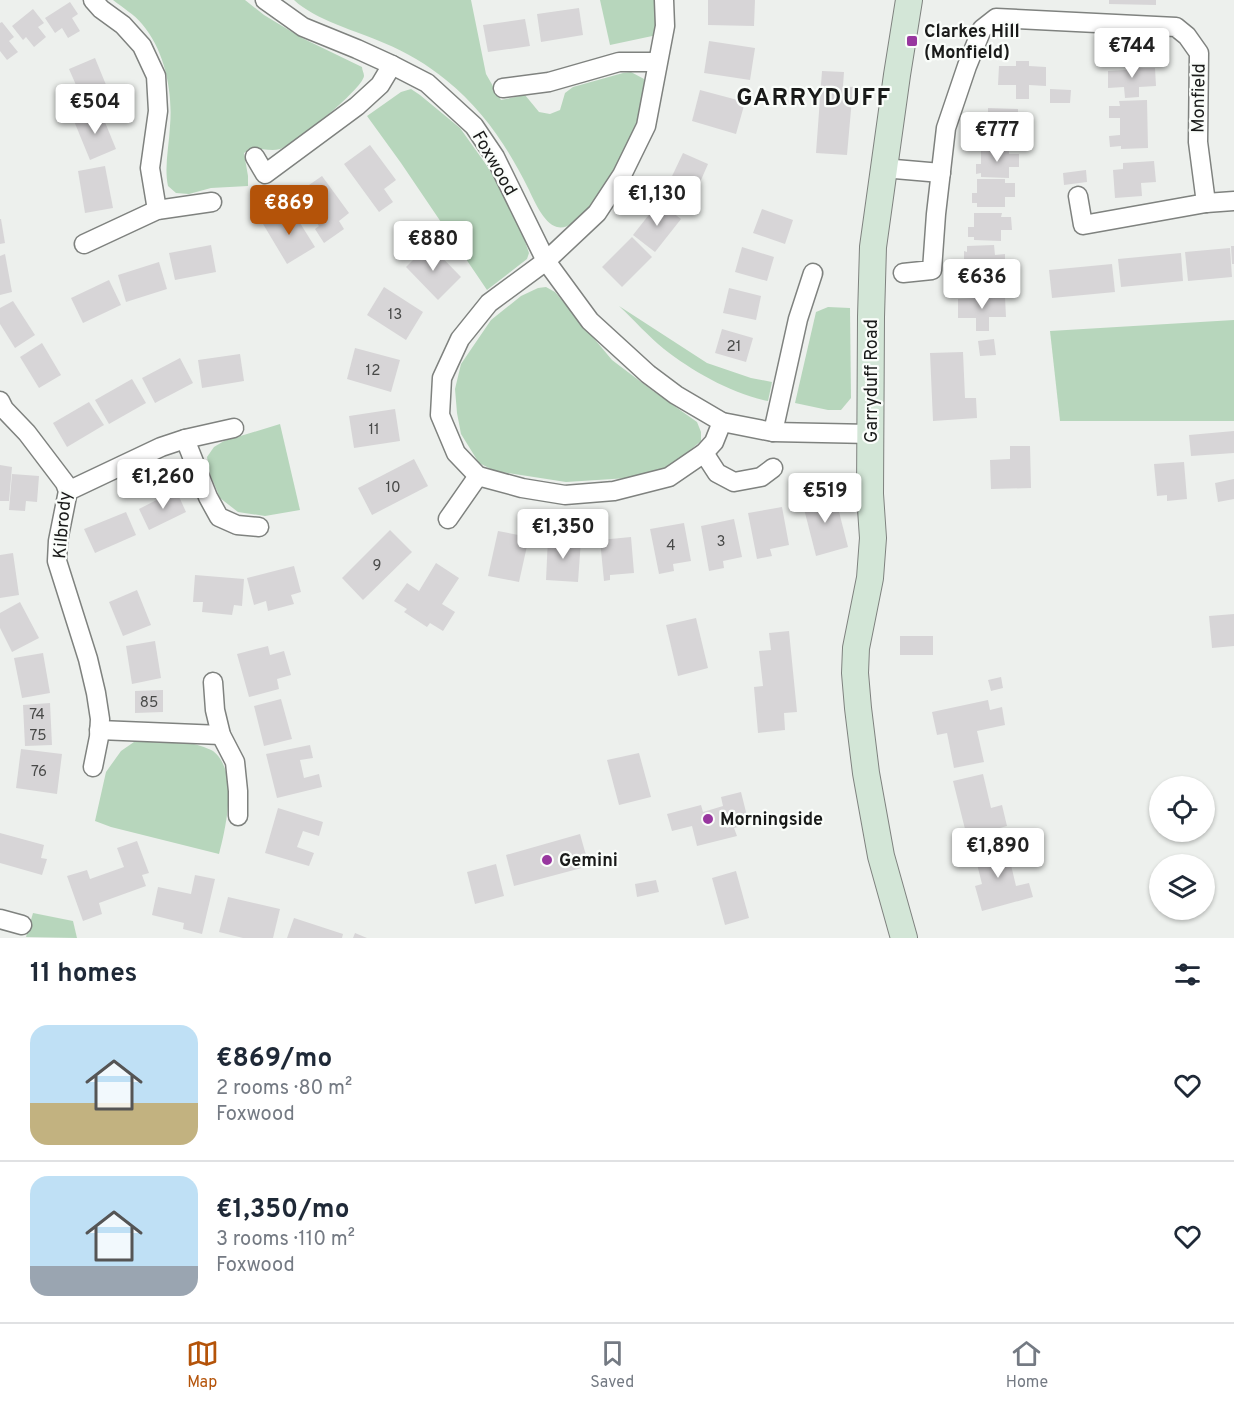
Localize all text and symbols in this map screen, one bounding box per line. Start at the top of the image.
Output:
place label: Clarkes Hill (Monfield) [924,21,1020,65]
pin: €744 [1096,28,1168,79]
marker: Clarkes Hill (Monfield) [905,34,919,48]
text: €744 [1108,34,1156,60]
street label: Monfield [1187,63,1212,133]
pin: €504 [59,84,131,135]
district label: GARRYDUFF [736,84,892,114]
text: €504 [70,90,120,116]
pin: €777 [961,112,1033,163]
text: €777 [975,118,1019,144]
street label: Foxwood [466,127,521,200]
pin: €1,130 [608,176,706,227]
text: €1,130 [628,182,686,208]
pin: €869 [253,185,325,236]
text: €869 [264,191,314,217]
pin: €880 [397,221,469,272]
text: €880 [408,227,458,253]
pin: €636 [946,259,1018,310]
text: €636 [957,265,1007,291]
house number: 13 [388,306,402,325]
street label: Garryduff Road [861,319,884,443]
house number: 21 [727,338,741,357]
house number: 12 [366,362,380,381]
house number: 11 [368,421,380,440]
pin: €1,260 [114,459,212,510]
text: €1,260 [131,465,195,491]
pin: €519 [789,473,861,524]
house number: 10 [385,479,401,498]
text: €519 [802,479,848,505]
street label: Kilbrody [49,490,78,560]
pin: €1,350 [514,509,612,560]
text: €1,350 [531,515,595,541]
house number: 3 [716,533,726,552]
house number: 4 [666,537,676,556]
house number: 9 [373,557,381,576]
house number: 85 [140,694,158,713]
house number: 74 [29,706,45,725]
house number: 75 [29,727,47,746]
house number: 76 [31,763,47,782]
map controls [1149,776,1215,920]
button: locate [1149,776,1215,842]
place label: Morningside [720,809,823,832]
marker: Morningside [701,812,715,826]
pin: €1,890 [949,828,1047,879]
text: €1,890 [966,834,1030,860]
place label: Gemini [559,850,618,873]
marker: Gemini [540,853,554,867]
button: layers [1149,854,1215,920]
text: 11 homes [30,958,137,991]
icon: filters [1171,958,1204,991]
text: €869/mo [216,1043,332,1076]
icon: home [78,1049,150,1121]
icon: heart [1171,1069,1204,1102]
text: 2 rooms · 80 m² [216,1076,352,1102]
text: Foxwood [216,1102,295,1128]
text: €1,350/mo [216,1194,349,1227]
icon: home [78,1200,150,1272]
icon: heart [1171,1220,1204,1253]
text: 3 rooms · 110 m² [216,1227,355,1253]
text: Foxwood [216,1253,295,1279]
tab: Map [186,1337,219,1393]
tab: Saved [590,1337,634,1393]
tab: Home [1006,1337,1048,1393]

